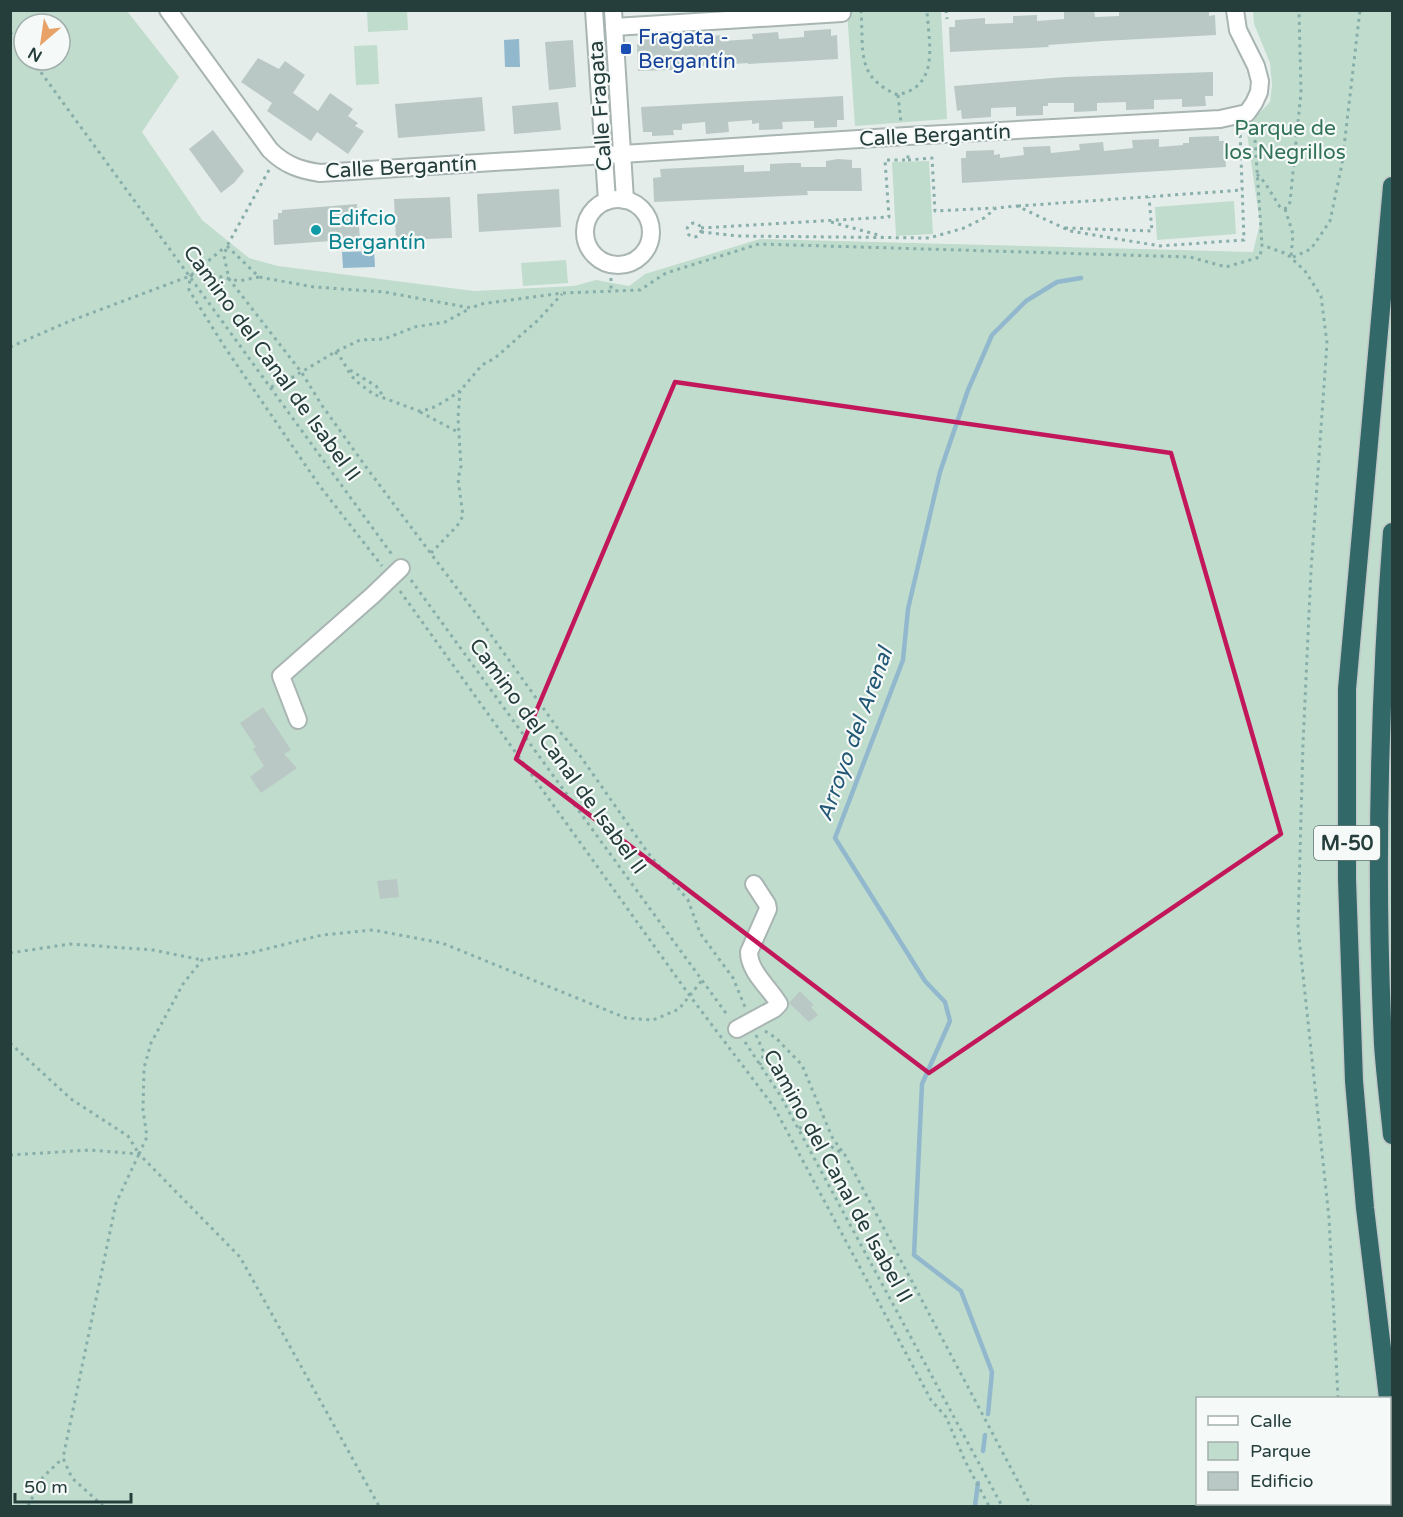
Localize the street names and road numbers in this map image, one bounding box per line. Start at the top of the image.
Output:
street label: Calle Fragata [583,40,618,172]
street label: Calle Bergantín [859,119,1012,152]
street label: Calle Bergantín [325,151,478,184]
street label: Camino del Canal de Isabel II [178,240,366,486]
street label: Camino del Canal de Isabel II [464,633,652,879]
road number: M-50 [1314,826,1380,860]
street label: Camino del Canal de Isabel II [757,1045,918,1307]

